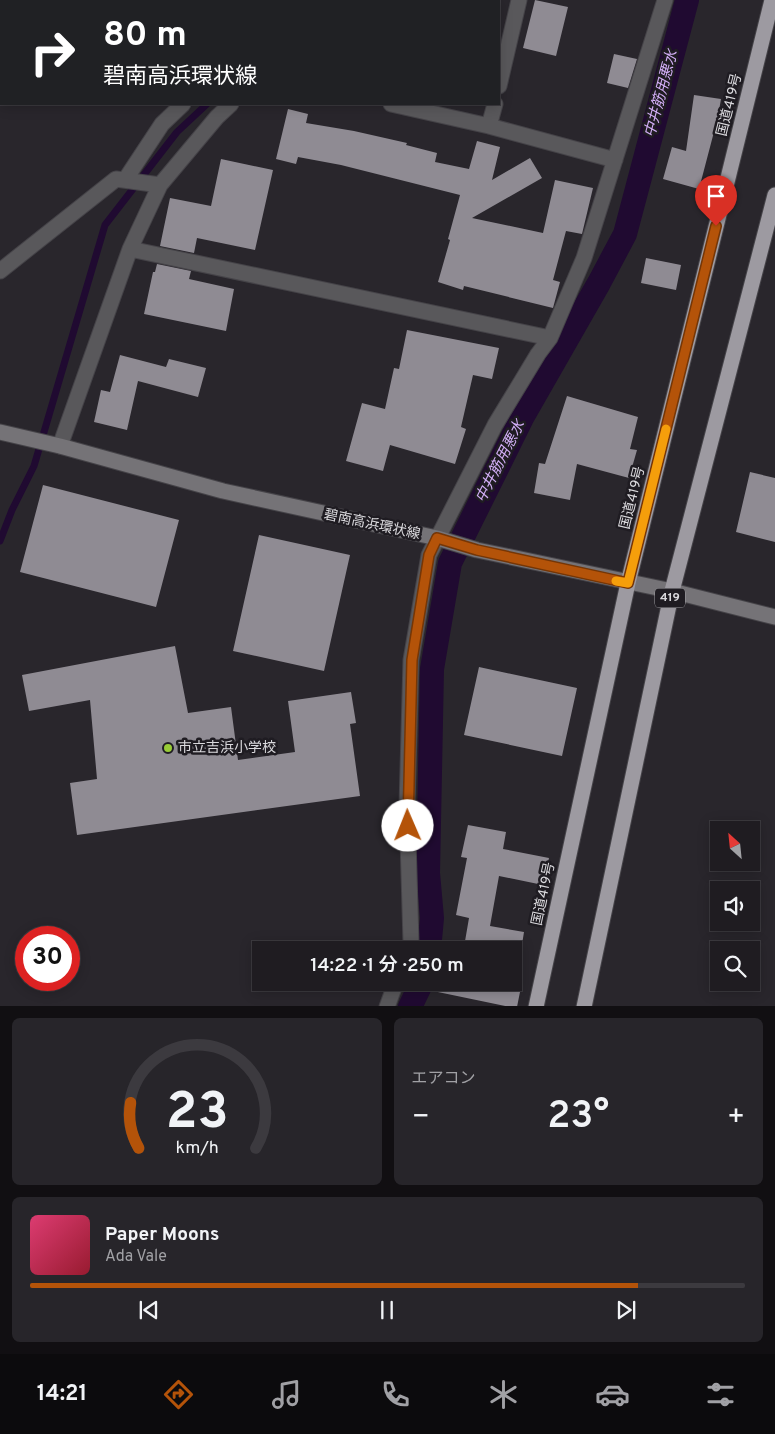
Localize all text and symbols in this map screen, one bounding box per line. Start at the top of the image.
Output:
text: 80 m [103,14,187,58]
icon: right [20,20,85,85]
water label: 中井筋用悪水 [641,46,683,140]
text: 碧南高浜環状線 [103,64,257,91]
street label: 国道419号 [714,72,746,138]
pin [695,175,737,226]
icon: arrive [702,182,730,210]
water label: 中井筋用悪水 [472,416,531,506]
street label: 国道419号 [617,465,649,531]
street label: 碧南高浜環状線 [322,506,422,544]
road number: 419 [655,588,685,608]
place label: 市立吉浜小学校 [178,740,276,757]
marker: 市立吉浜小学校 [162,742,174,754]
position arrow [381,799,433,851]
north arrow [710,821,760,871]
map controls [710,821,760,991]
street label: 国道419号 [529,861,559,927]
button: sound [710,881,760,931]
speed limit sign: 30 [15,926,80,991]
button: search [710,941,760,991]
text: 14:22 · 1 分 · 250 m [310,954,464,978]
text: エアコン [412,1069,476,1089]
text: 23 [165,1081,228,1147]
text: 23° [547,1093,609,1142]
text: − [412,1100,430,1136]
text: + [727,1100,745,1136]
text: km/h [175,1137,218,1160]
text: Paper Moons [105,1223,219,1247]
text: Ada Vale [105,1247,167,1267]
icon: previous [135,1296,163,1324]
icon: pause [373,1296,401,1324]
icon: next [612,1296,640,1324]
icon: directions [161,1377,196,1412]
icon: music [269,1377,304,1412]
icon: phone [378,1377,413,1412]
icon: climate [486,1377,521,1412]
icon: car [595,1377,630,1412]
icon: filters [703,1377,738,1412]
text: 14:21 [37,1381,87,1408]

